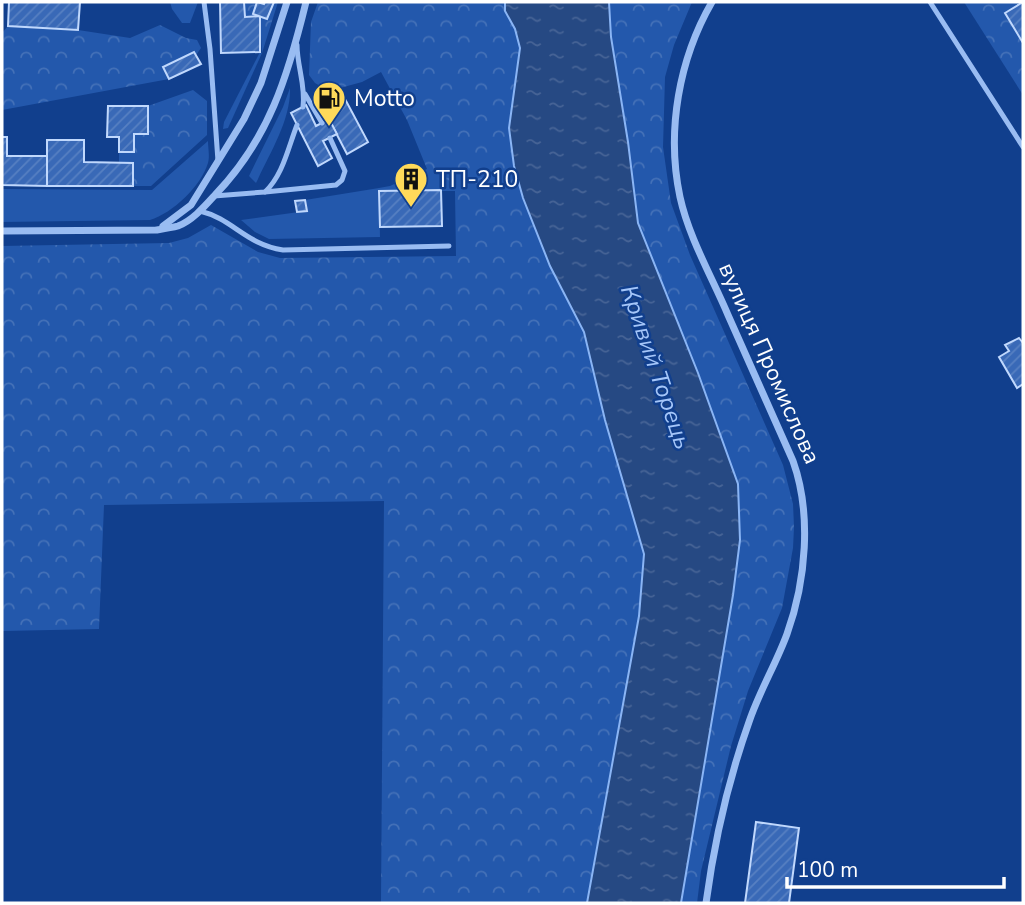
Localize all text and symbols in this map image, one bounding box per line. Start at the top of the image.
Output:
fuel station icon: Motto [310,79,348,128]
place label: Motto [354,83,415,114]
building icon: ТП-210 [392,160,430,209]
place label: ТП-210 [436,164,518,195]
street label: вулиця Промислова [711,258,828,469]
water label: Кривий Торець [613,281,699,453]
scale bar [787,846,1004,890]
text: 100 m [797,856,858,884]

